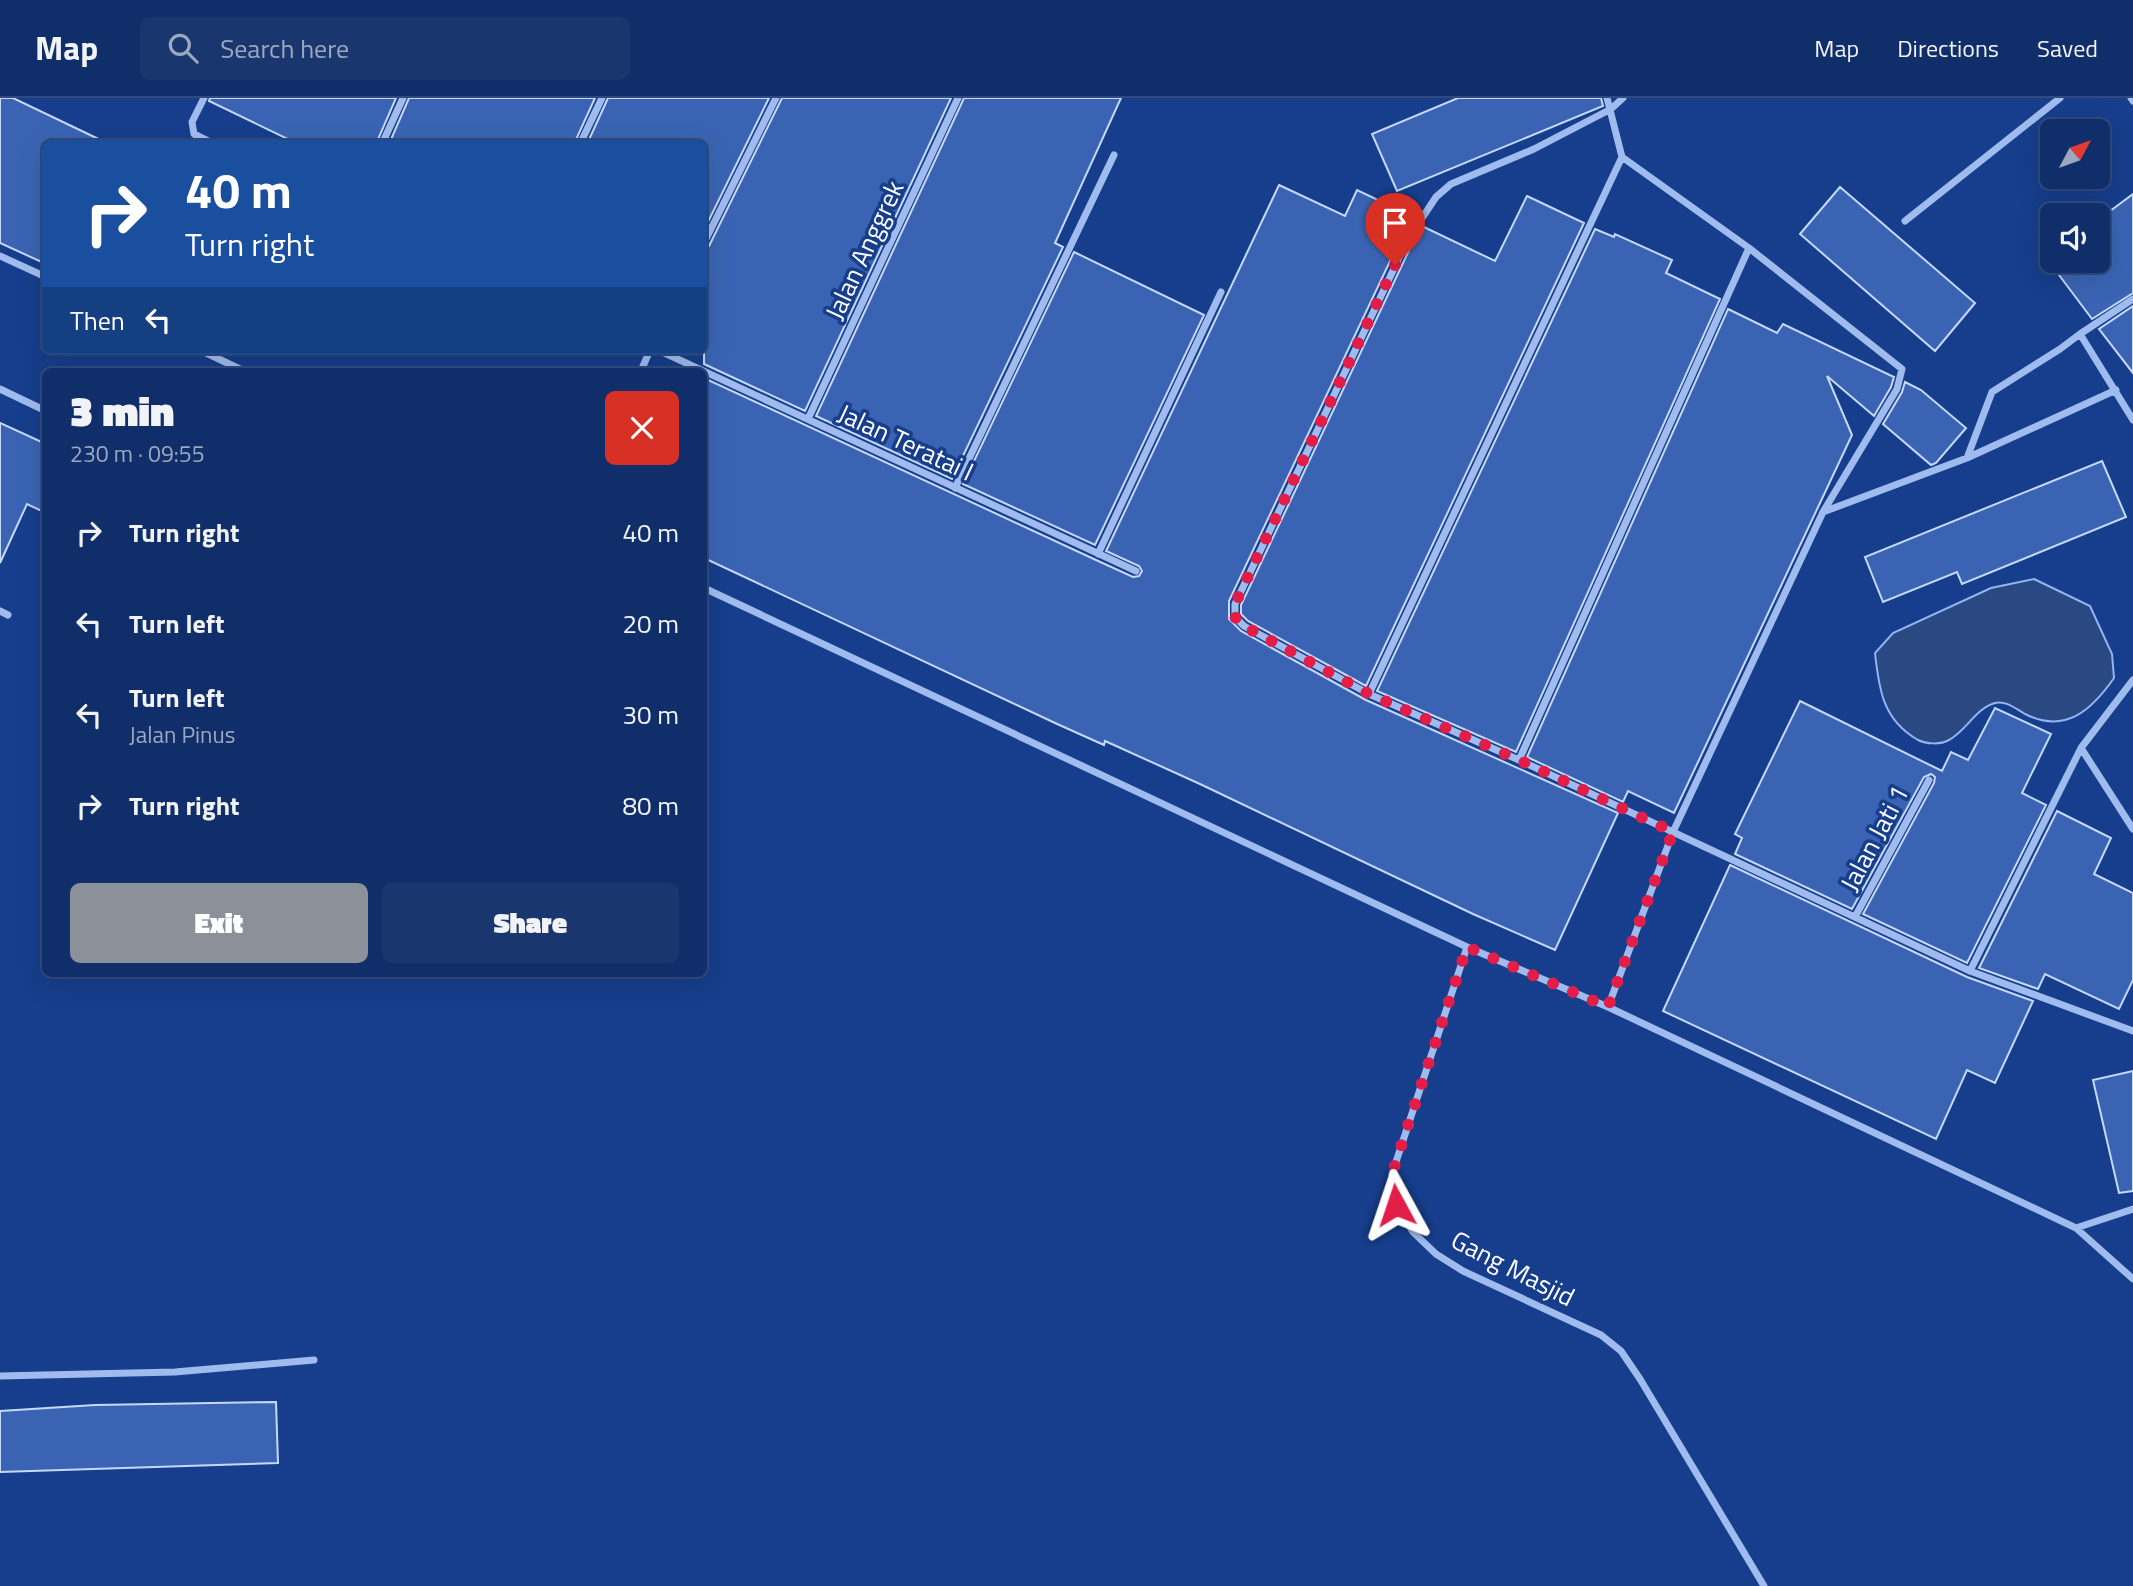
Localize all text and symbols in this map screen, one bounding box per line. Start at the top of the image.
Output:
search box [140,17,630,80]
text: Map [35,23,98,73]
icon: search [164,29,202,67]
text: Search here [220,29,349,68]
text: Map [1814,30,1859,66]
text: Directions [1897,30,1999,66]
text: Saved [2037,30,2098,66]
north arrow [2040,119,2110,189]
map controls [2040,119,2110,273]
text: 40 m [185,152,292,227]
icon: right [70,168,161,259]
street label: Jalan Anggrek [815,174,913,326]
pin [1365,193,1425,265]
button: sound [2040,203,2110,273]
icon: arrive [1376,204,1414,242]
text: Turn right [185,220,314,268]
text: Then [70,301,125,340]
icon: left [139,301,177,339]
text: 3 min [70,378,174,442]
button: close [605,391,679,465]
street label: Jalan Teratai I [832,394,980,490]
text: 230 m · 09:55 [70,436,205,471]
text: Turn right [129,513,240,552]
text: 40 m [622,513,679,552]
icon: right [70,514,108,552]
text: Turn left [129,604,224,643]
text: 20 m [622,604,679,643]
icon: left [70,605,108,643]
text: Turn left [129,678,224,717]
text: 30 m [622,695,679,734]
icon: left [70,696,108,734]
text: Jalan Pinus [129,717,235,752]
street label: Jalan Jati 1 [1830,778,1918,898]
text: Turn right [129,786,240,825]
text: 80 m [622,786,679,825]
icon: right [70,787,108,825]
button: Exit [70,883,368,963]
button: Share [382,883,679,963]
position arrow [1359,1168,1433,1242]
street label: Gang Masjid [1444,1220,1582,1316]

